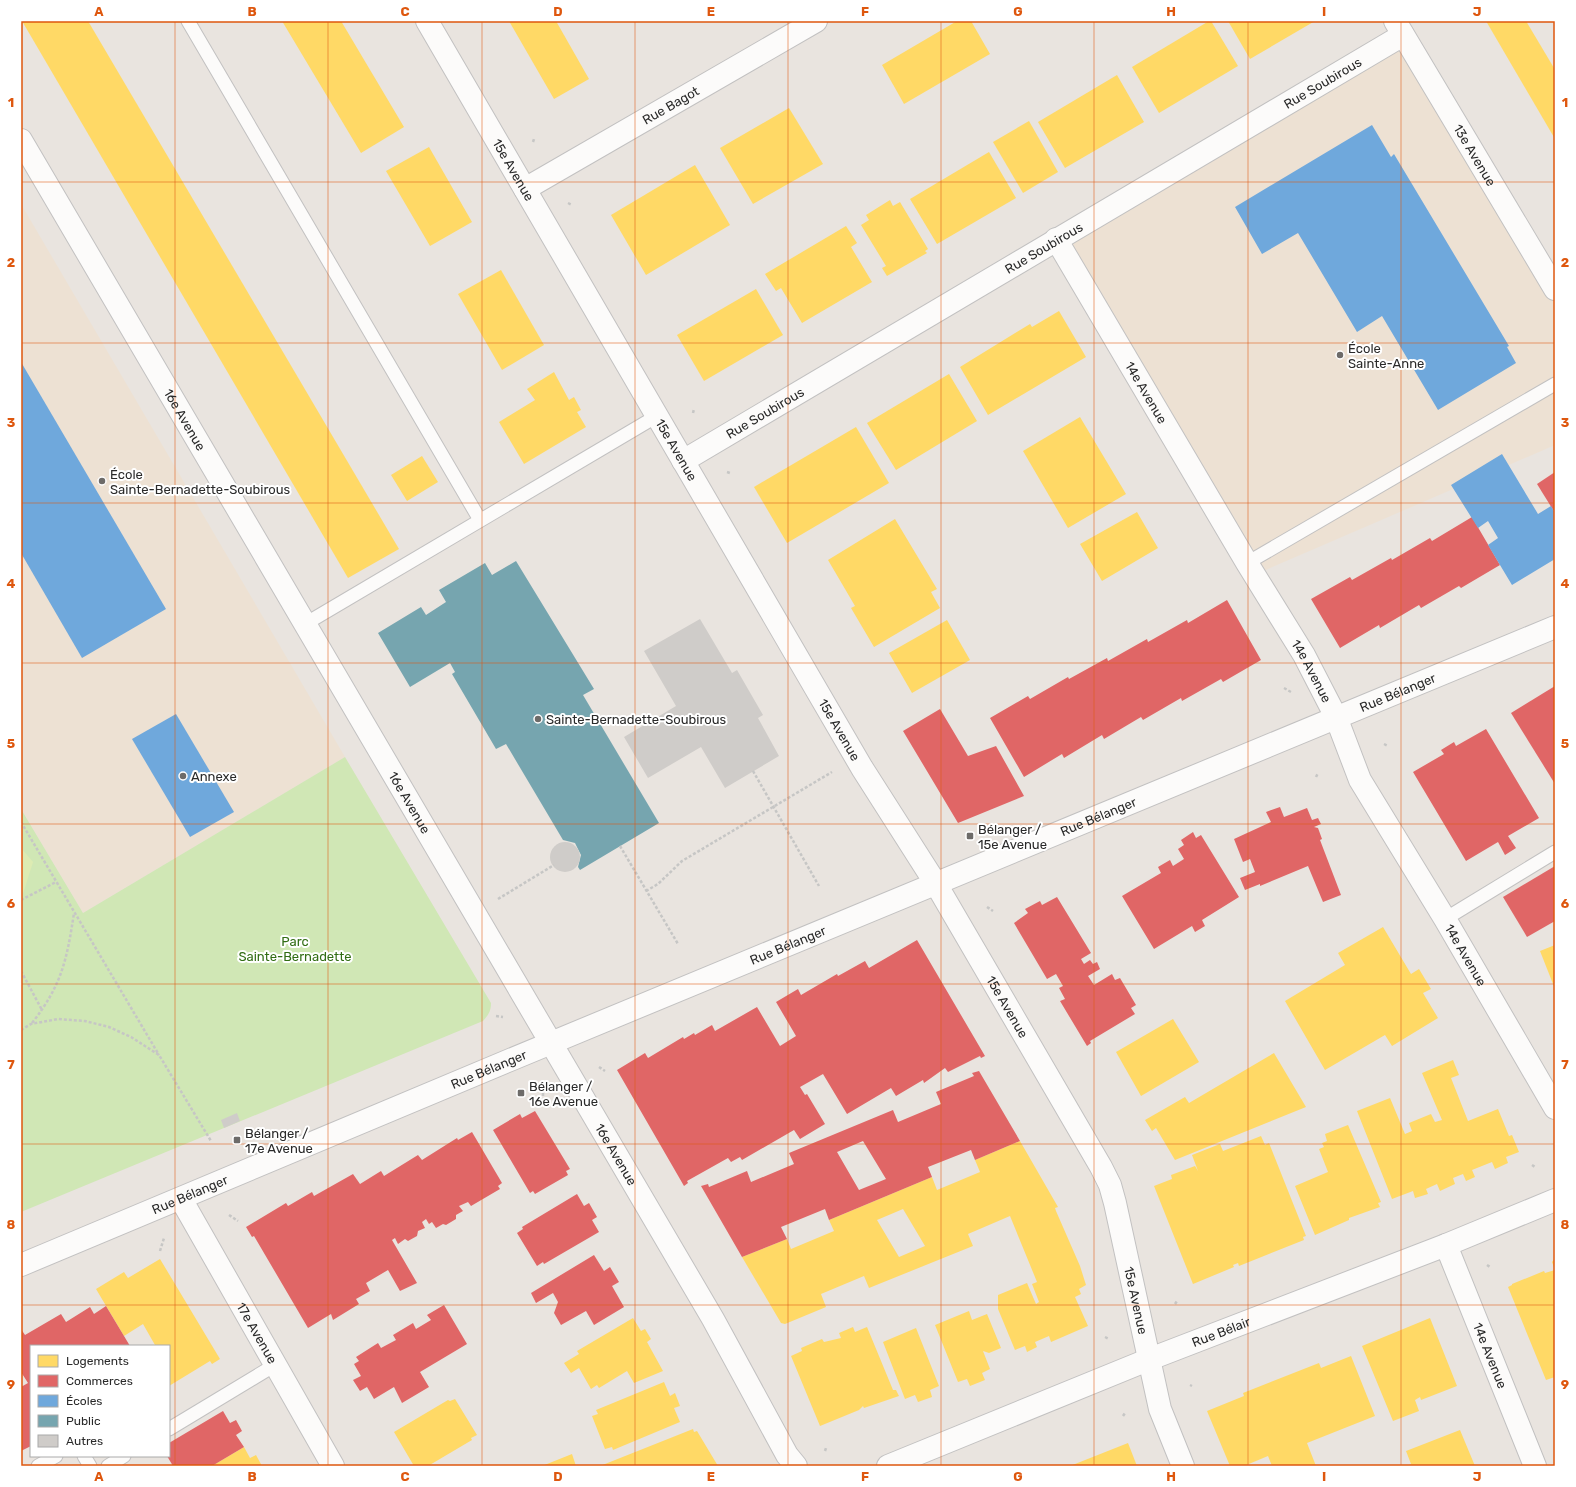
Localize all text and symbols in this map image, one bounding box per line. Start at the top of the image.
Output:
text: A [94,4,104,19]
text: B [247,4,257,19]
text: C [400,4,410,19]
text: D [553,4,563,19]
text: E [707,4,715,19]
text: F [861,4,869,19]
text: G [1013,4,1023,19]
text: H [1166,4,1176,19]
text: I [1322,4,1326,19]
text: J [1473,4,1481,19]
street label: Rue Soubirous [1281,54,1365,112]
street label: Rue Bagot [640,83,702,128]
text: 1 [8,95,14,110]
text: 1 [1562,95,1568,110]
street label: 13e Avenue [1450,122,1499,189]
street label: 15e Avenue [489,136,537,203]
street label: Rue Soubirous [1002,219,1086,277]
text: 2 [7,255,15,270]
text: 2 [1561,255,1569,270]
place label: École Sainte-Anne [1348,341,1424,371]
marker: École Sainte-Anne [1335,350,1345,360]
street label: 14e Avenue [1122,359,1170,426]
street label: Rue Soubirous [723,384,807,442]
street label: 16e Avenue [161,386,209,453]
text: 3 [7,415,16,430]
text: 3 [1561,415,1570,430]
street label: 15e Avenue [652,416,700,483]
place label: École Sainte-Bernadette-Soubirous [110,467,291,497]
marker: École Sainte-Bernadette-Soubirous [97,476,107,486]
text: 4 [7,576,16,591]
text: 4 [1561,576,1570,591]
street label: 14e Avenue [1288,637,1334,705]
street label: Rue Bélanger [1357,670,1438,715]
street label: 15e Avenue [815,696,863,763]
place label: Sainte-Bernadette-Soubirous [546,712,727,727]
marker: Sainte-Bernadette-Soubirous [533,714,543,724]
text: 5 [7,736,15,751]
text: 5 [1561,736,1569,751]
place label: Annexe [191,769,237,784]
street label: 16e Avenue [385,769,433,836]
marker: Annexe [178,771,188,781]
street label: Rue Bélanger [1058,794,1139,839]
place label: Bélanger / 15e Avenue [978,822,1047,852]
marker: Bélanger / 15e Avenue [965,831,975,841]
text: 6 [7,896,16,911]
text: 6 [1561,896,1570,911]
street label: 14e Avenue [1442,921,1489,989]
street label: Rue Bélanger [748,923,828,968]
park label: Parc Sainte-Bernadette [238,934,352,964]
street label: 15e Avenue [983,973,1031,1040]
street label: Rue Bélanger [449,1047,529,1092]
text: 7 [7,1057,15,1072]
text: 7 [1561,1057,1569,1072]
place label: Bélanger / 16e Avenue [529,1079,598,1109]
marker: Bélanger / 16e Avenue [516,1088,526,1098]
street label: 16e Avenue [592,1121,640,1188]
place label: Bélanger / 17e Avenue [245,1126,313,1156]
marker: Bélanger / 17e Avenue [232,1135,242,1145]
street label: Rue Bélanger [150,1172,230,1217]
text: 8 [7,1217,16,1232]
text: 8 [1561,1217,1570,1232]
street label: 15e Avenue [1121,1265,1150,1336]
street label: 17e Avenue [233,1300,280,1366]
street label: Rue Bélair [1190,1314,1252,1350]
street label: 14e Avenue [1470,1321,1510,1391]
legend [30,1345,170,1457]
text: Logements [66,1354,129,1368]
text: Commerces [66,1374,133,1388]
text: 9 [7,1377,15,1392]
text: 9 [1561,1377,1569,1392]
text: Écoles [66,1394,102,1408]
text: Public [66,1414,101,1428]
text: Autres [66,1434,103,1448]
text: A [94,1469,104,1484]
text: B [247,1469,257,1484]
text: C [400,1469,410,1484]
text: D [553,1469,563,1484]
text: E [707,1469,715,1484]
text: F [861,1469,869,1484]
text: G [1013,1469,1023,1484]
text: H [1166,1469,1176,1484]
text: I [1322,1469,1326,1484]
text: J [1473,1469,1481,1484]

